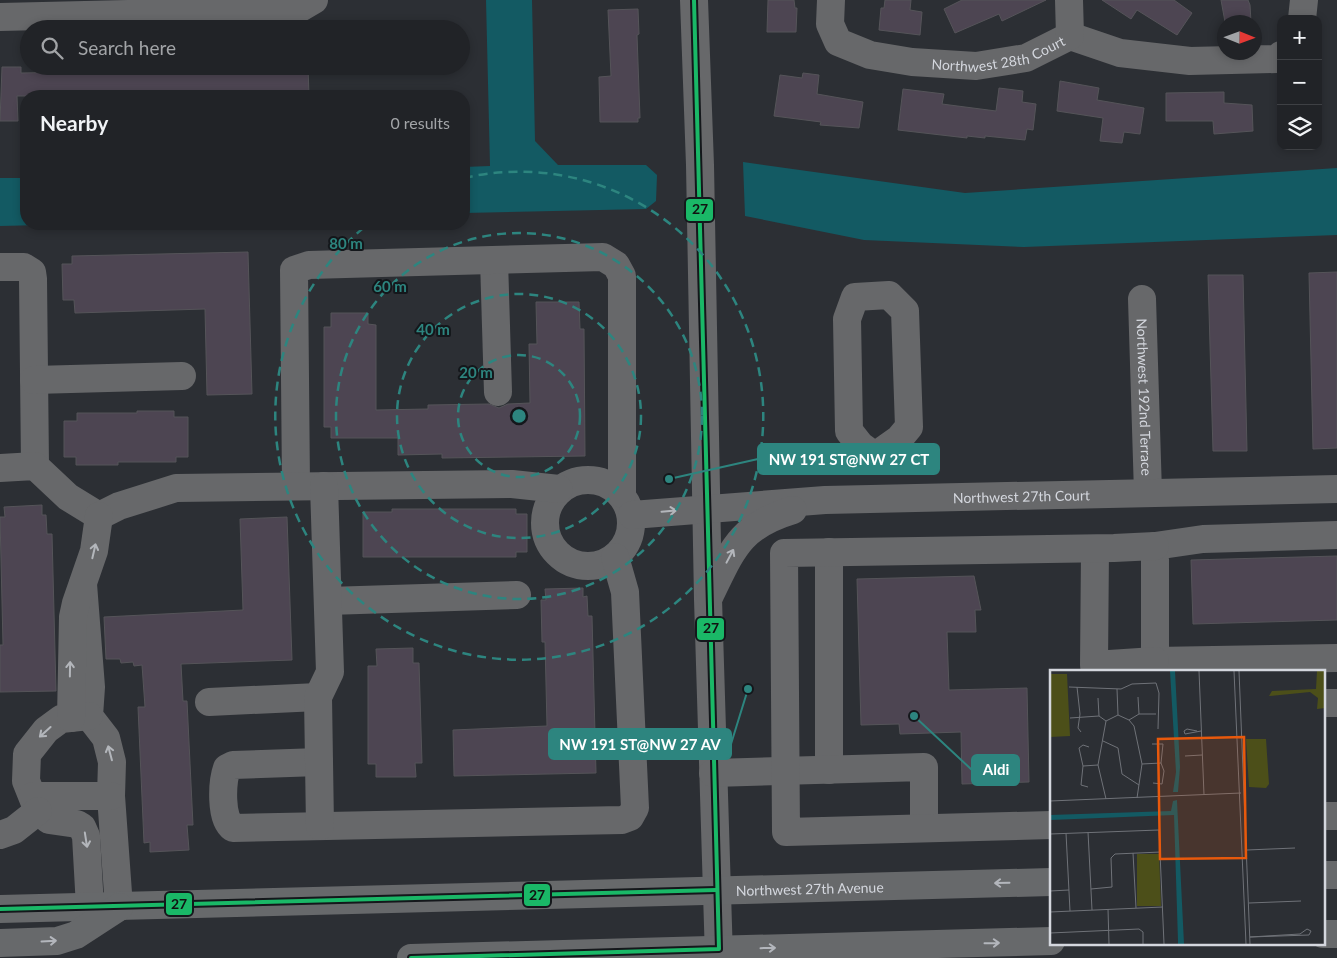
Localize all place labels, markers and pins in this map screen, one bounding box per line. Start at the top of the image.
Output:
centre of rings [510,407,528,425]
callout: NW 191 ST@NW 27 CT [758,444,939,474]
callout: NW 191 ST@NW 27 AV [549,729,731,759]
callout: Aldi [972,755,1019,785]

